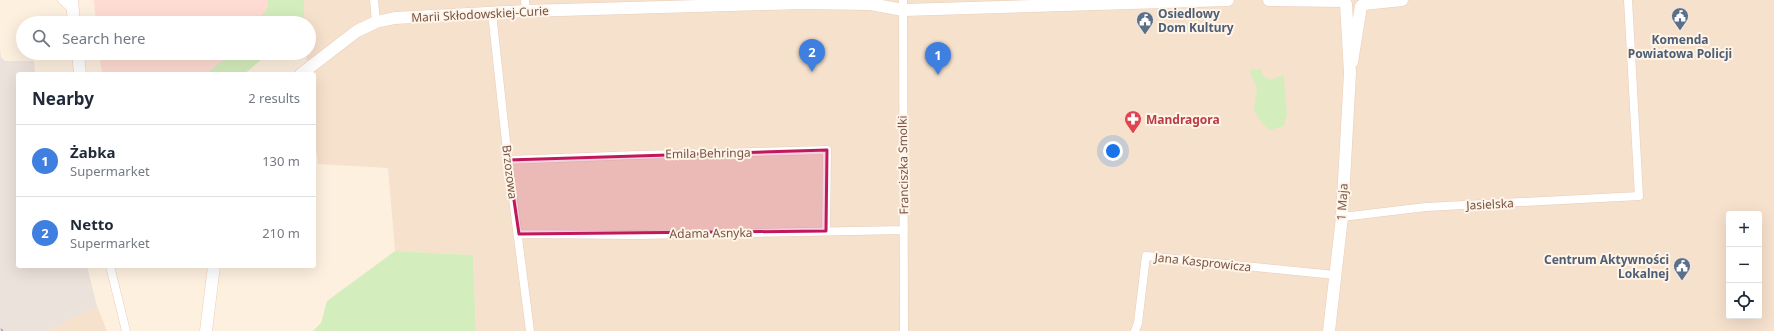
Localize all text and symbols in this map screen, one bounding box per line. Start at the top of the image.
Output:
street label: Marii Skłodowskiej-Curie [411,2,550,26]
place label: Osiedlowy Dom Kultury [1158,5,1234,36]
public building icon: Komenda Powiatowa Policji [1670,6,1690,31]
public building icon: Osiedlowy Dom Kultury [1135,10,1155,35]
search box [16,16,316,60]
icon: search [30,27,52,49]
text: Search here [62,28,145,48]
place label: Komenda Powiatowa Policji [1628,31,1732,62]
pin: 2 [799,39,825,72]
pin: 1 [925,42,951,75]
text: Nearby [32,87,94,110]
text: 2 results [248,89,300,107]
pharmacy icon: Mandragora [1123,109,1143,134]
place label: Mandragora [1146,111,1220,128]
street label: Franciszka Smolki [894,115,912,215]
your location [1103,141,1123,161]
text: Żabka [70,142,115,162]
street label: Brzozowa [498,144,522,200]
street label: Emila Behringa [665,144,751,162]
text: 1 [41,152,49,170]
text: 130 m [262,152,300,170]
text: Supermarket [70,162,150,180]
street label: 1 Maja [1332,183,1352,221]
street label: Jasielska [1465,194,1514,214]
map controls [1726,211,1762,319]
button: + [1726,211,1762,247]
text: Netto [70,214,114,234]
text: 2 [41,224,49,242]
text: 210 m [262,224,300,242]
street label: Adama Asnyka [669,224,753,242]
text: Supermarket [70,234,150,252]
button: − [1726,247,1762,283]
street label: Jana Kasprowicza [1153,248,1252,276]
place label: Centrum Aktywności Lokalnej [1544,251,1669,282]
public building icon: Centrum Aktywności Lokalnej [1672,256,1692,281]
button: locate [1726,283,1762,319]

